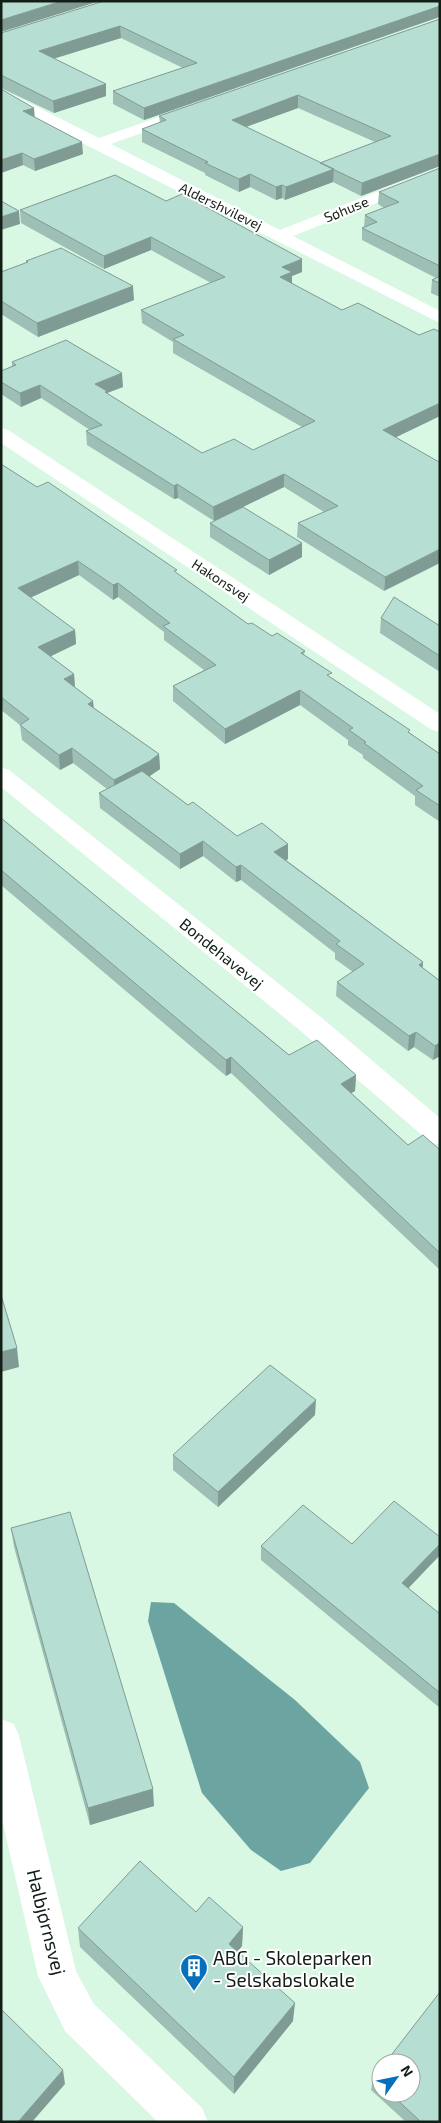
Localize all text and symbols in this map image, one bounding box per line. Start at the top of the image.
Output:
street label: Aldershvilevej [177,179,265,233]
street label: Søhuse [321,192,371,226]
street label: Hakonsvej [189,555,253,605]
street label: Bondehavevej [176,914,268,993]
street label: Halbjørnsvej [23,1867,71,1977]
place label: ABG - Skoleparken - Selskabslokale [213,1946,372,1991]
building icon: ABG - Skoleparken - Selskabslokale [179,1953,209,1992]
north arrow [371,2053,421,2103]
text: N [397,2062,417,2080]

